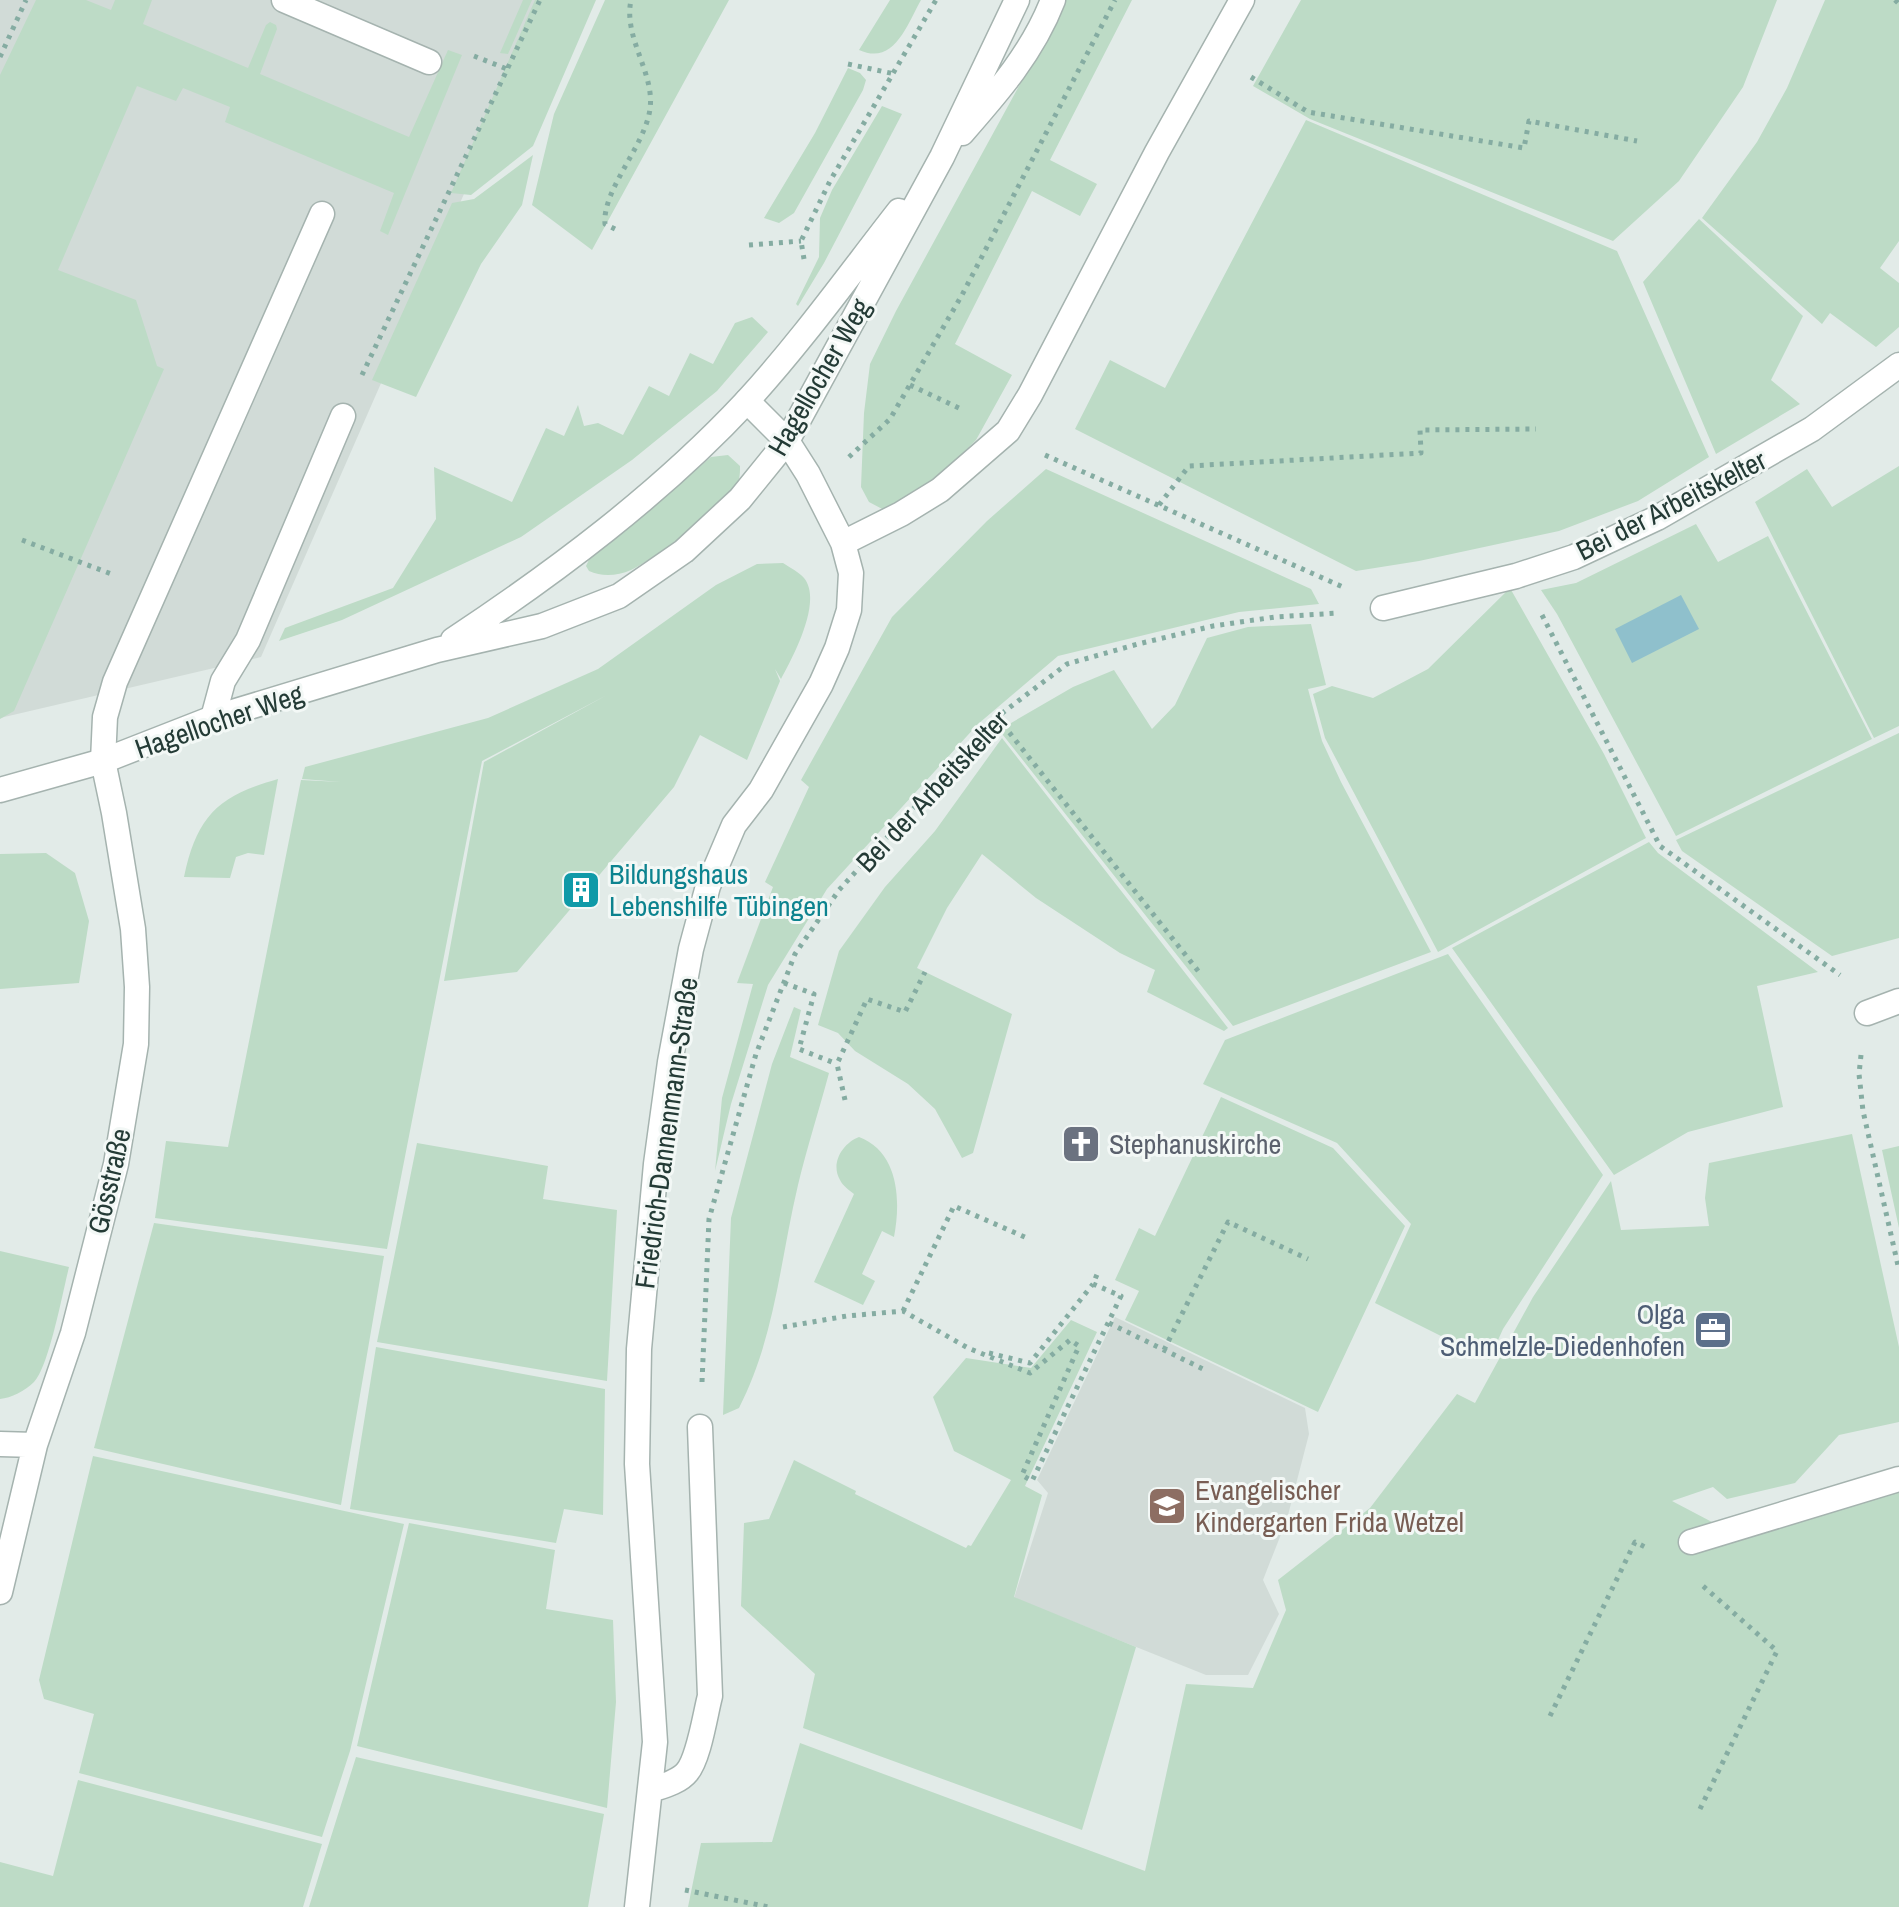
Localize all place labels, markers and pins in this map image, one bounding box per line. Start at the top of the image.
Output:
place label: Bildungshaus Lebenshilfe Tübingen [609,855,829,925]
building icon: Bildungshaus Lebenshilfe Tübingen [560,869,602,911]
church icon: Stephanuskirche [1060,1123,1102,1165]
place label: Stephanuskirche [1109,1125,1281,1163]
place label: Olga Schmelzle-Diedenhofen [1440,1295,1685,1365]
office icon: Olga Schmelzle-Diedenhofen [1692,1309,1734,1351]
place label: Evangelischer Kindergarten Frida Wetzel [1195,1471,1464,1541]
school or university icon: Evangelischer Kindergarten Frida Wetzel [1146,1485,1188,1527]

